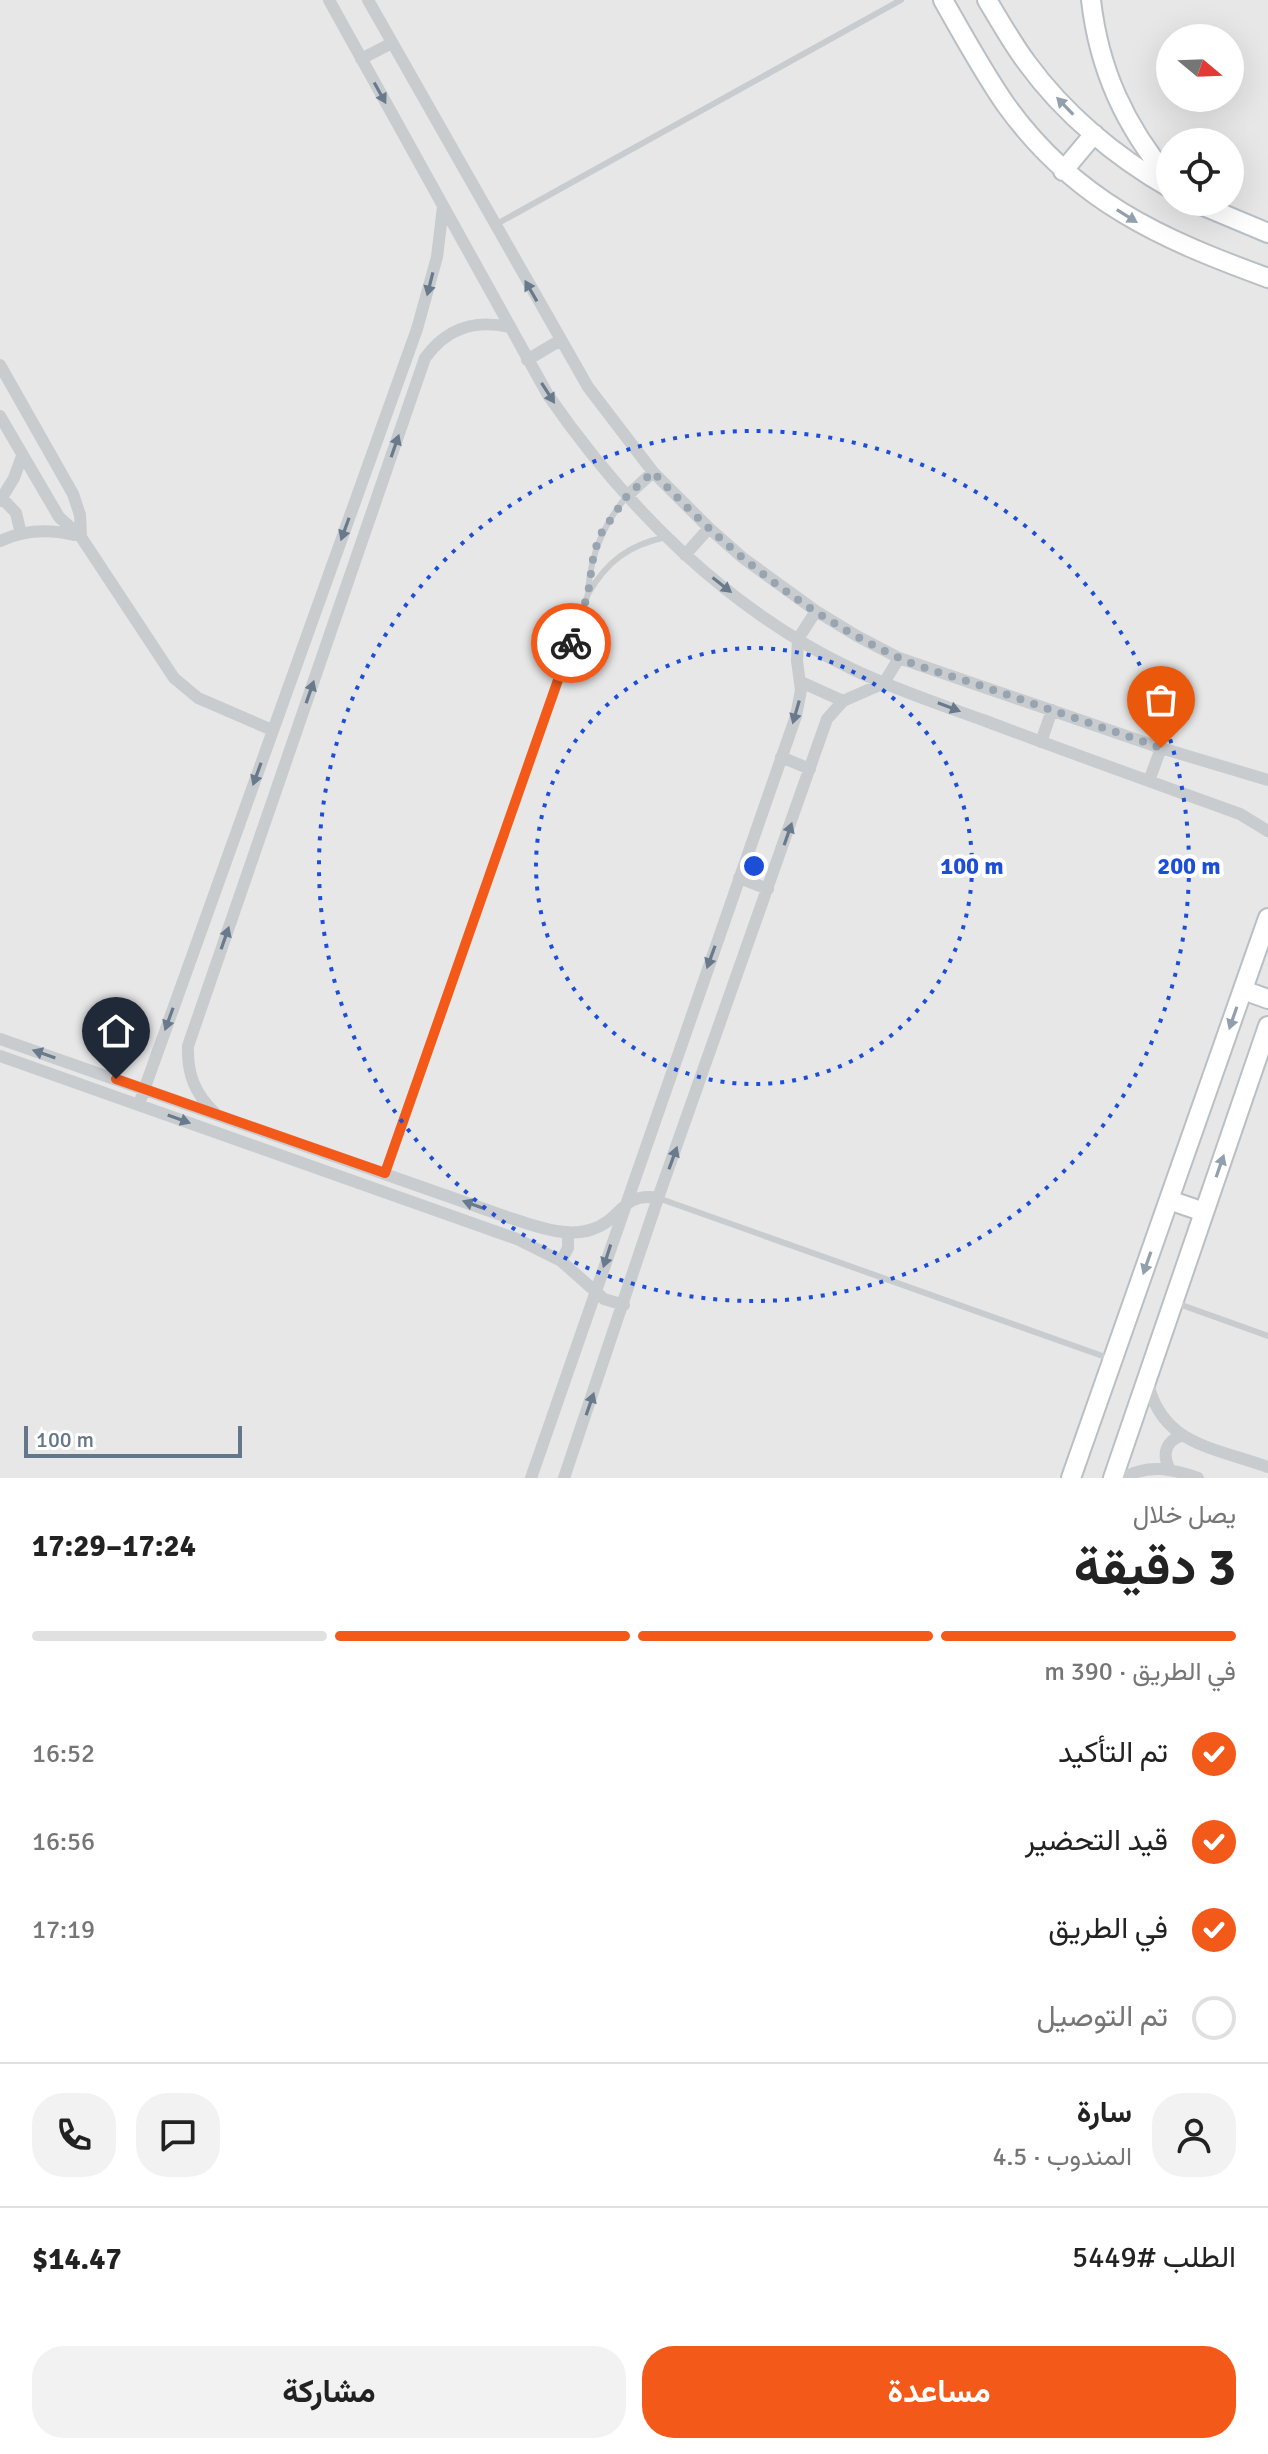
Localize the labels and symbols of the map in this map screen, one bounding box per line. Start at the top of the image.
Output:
north arrow [1156,24,1244,112]
one-way arrow [373,82,387,104]
one-way arrow [1056,97,1075,116]
one-way arrow [1116,209,1137,224]
one-way arrow [424,272,436,297]
one-way arrow [524,280,538,302]
one-way arrow [540,383,555,404]
one-way arrow [389,434,401,458]
one-way arrow [338,518,350,542]
one-way arrow [712,576,732,592]
courier [531,603,611,683]
pin [1127,666,1195,748]
one-way arrow [304,679,316,703]
one-way arrow [790,699,802,724]
one-way arrow [937,702,961,714]
one-way arrow [250,762,262,786]
one-way arrow [782,821,794,845]
text: 100 m [940,851,1004,881]
text: 200 m [1157,851,1221,881]
centre of rings [740,852,768,880]
one-way arrow [220,925,232,949]
one-way arrow [705,945,717,969]
pin [82,997,150,1079]
one-way arrow [1226,1006,1239,1030]
one-way arrow [163,1007,175,1031]
one-way arrow [31,1047,55,1059]
one-way arrow [167,1113,191,1126]
one-way arrow [667,1146,679,1170]
one-way arrow [1214,1154,1226,1178]
one-way arrow [462,1199,486,1211]
one-way arrow [601,1244,613,1268]
one-way arrow [1140,1251,1152,1275]
one-way arrow [584,1392,596,1416]
scale bar [24,1422,242,1458]

